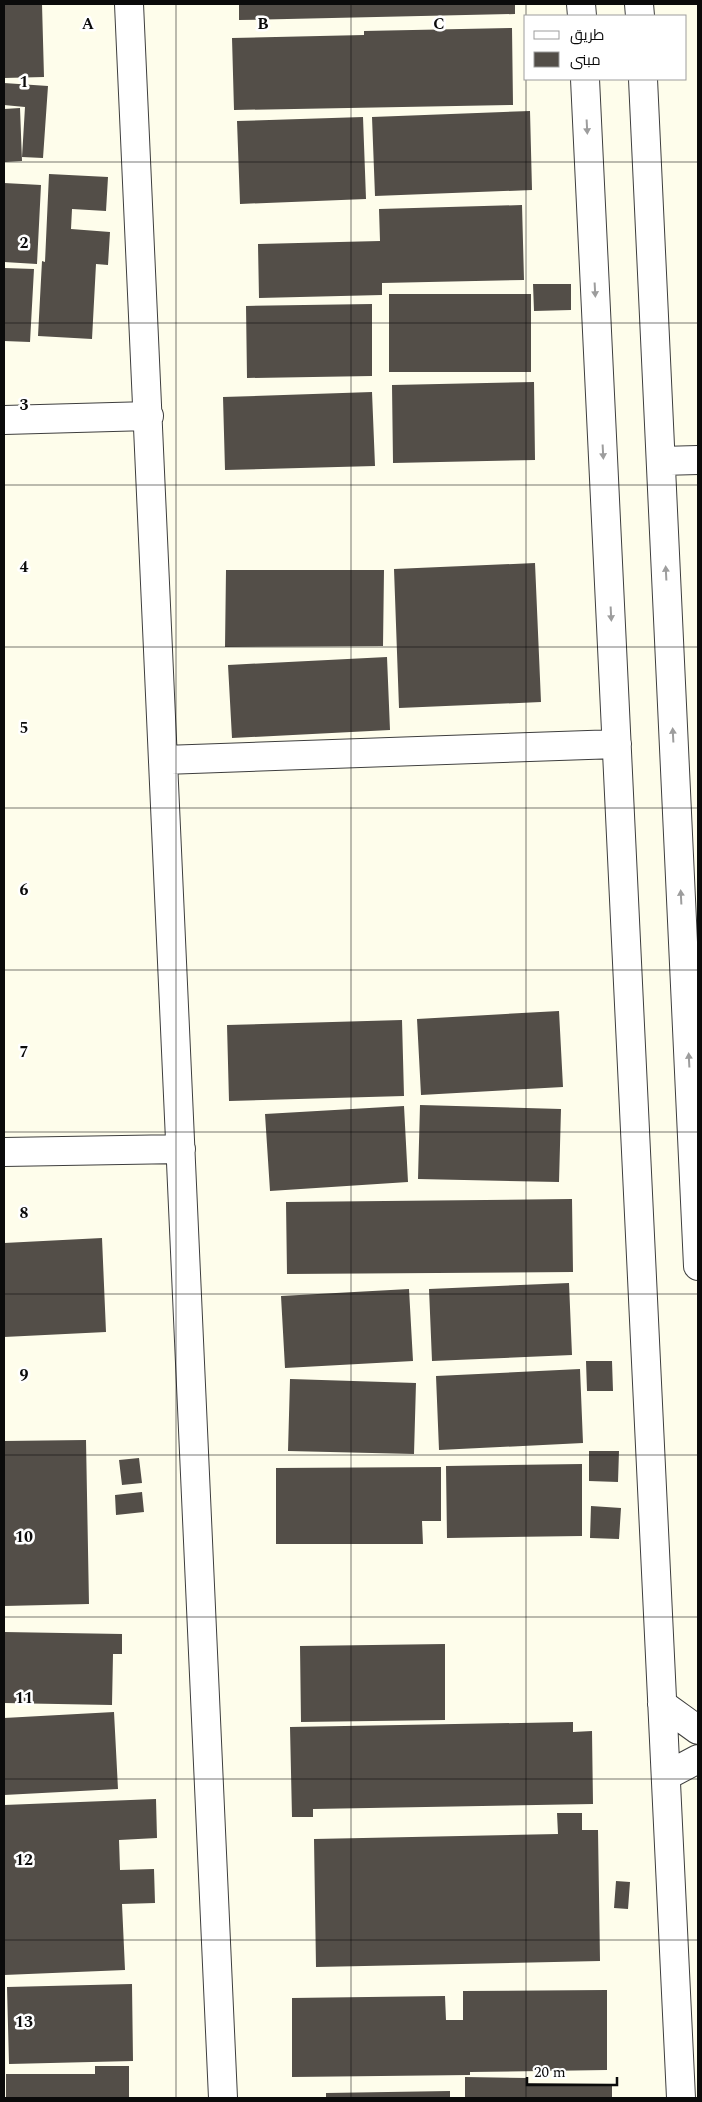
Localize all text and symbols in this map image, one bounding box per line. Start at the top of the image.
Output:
text: A [82,12,95,36]
text: B [257,12,269,36]
text: C [433,12,445,36]
legend [524,15,687,80]
text: طريق [570,24,604,47]
text: مبنى [570,49,601,72]
text: 1 [20,70,28,94]
one-way arrow [584,120,592,136]
text: 2 [20,231,29,255]
one-way arrow [592,282,600,298]
text: 3 [20,393,29,417]
one-way arrow [600,444,608,460]
text: 4 [20,555,29,579]
one-way arrow [661,564,669,580]
one-way arrow [607,607,615,623]
text: 5 [20,716,28,740]
one-way arrow [669,727,677,743]
text: 6 [20,878,29,902]
one-way arrow [677,889,685,905]
text: 7 [20,1040,29,1064]
one-way arrow [684,1051,692,1067]
text: 8 [20,1201,29,1225]
text: 9 [20,1363,29,1387]
text: 10 [15,1525,33,1549]
text: 11 [15,1686,33,1710]
text: 12 [15,1848,33,1872]
text: 13 [15,2010,33,2034]
scale bar [527,2054,617,2086]
text: 20 m [534,2061,566,2084]

